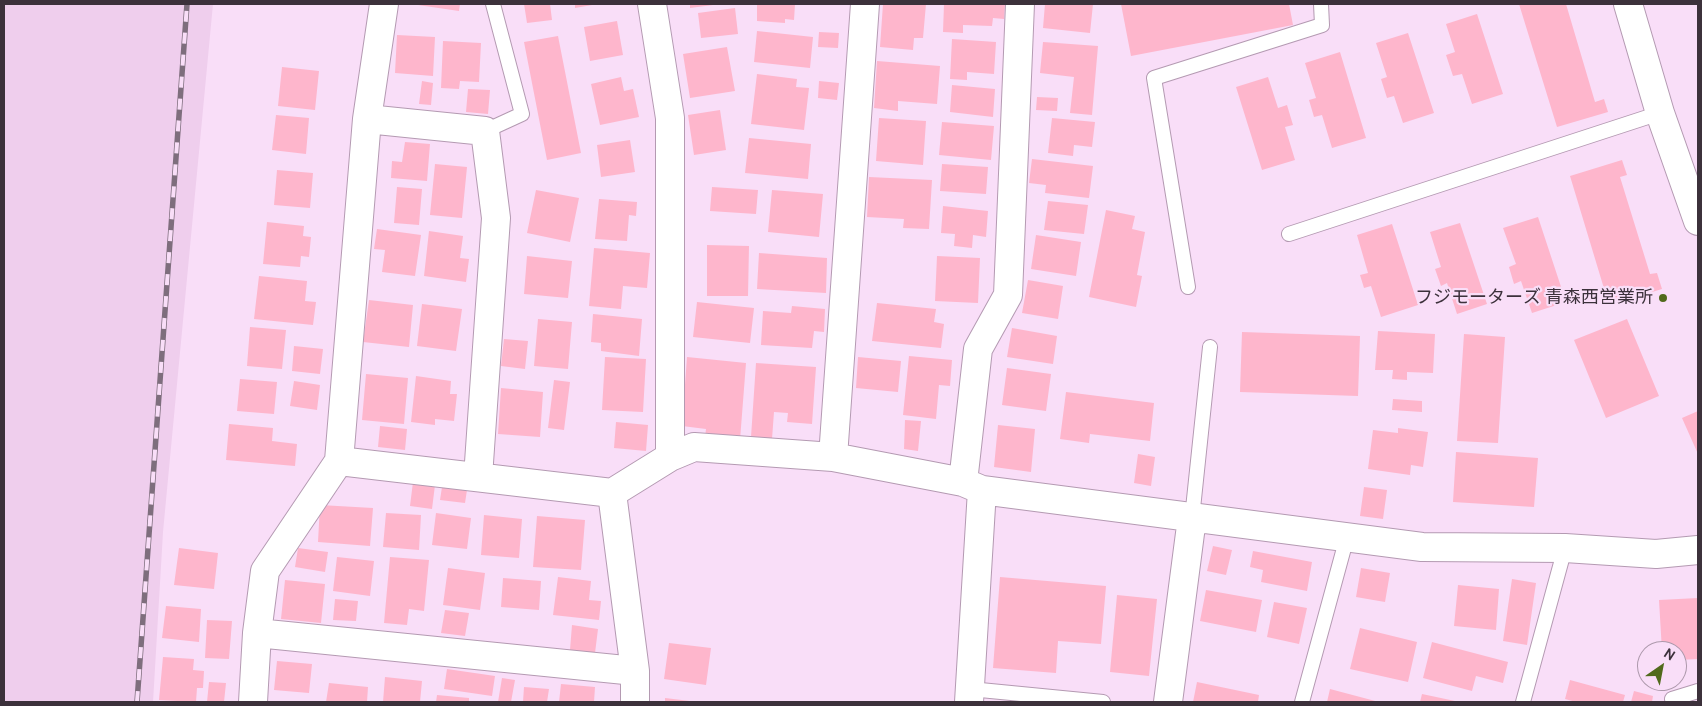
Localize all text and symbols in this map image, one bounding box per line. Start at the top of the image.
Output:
place label: フジモーターズ 青森西営業所 [1415,287,1653,309]
marker: フジモーターズ 青森西営業所 [1657,292,1669,304]
north arrow [1637,641,1687,691]
text: N [1661,644,1679,665]

